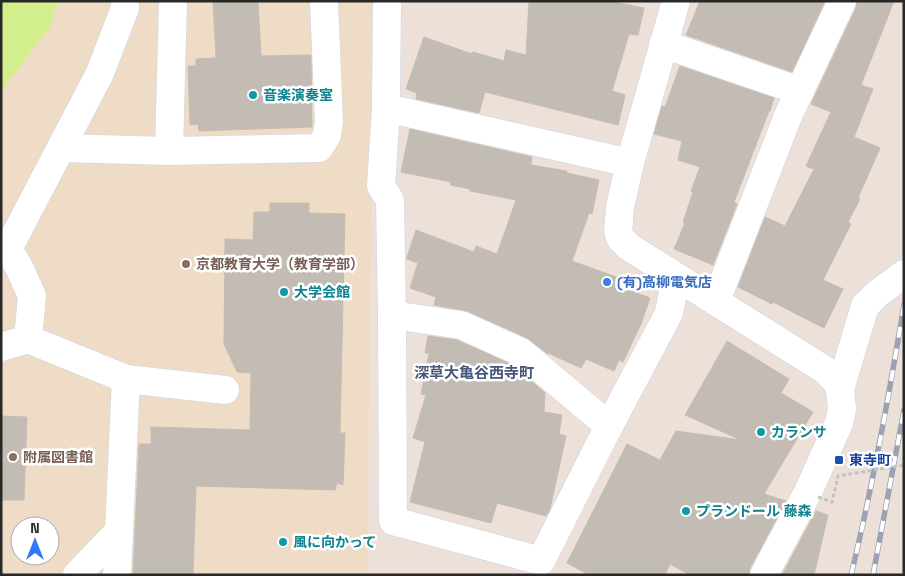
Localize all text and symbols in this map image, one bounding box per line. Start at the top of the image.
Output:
place label: 音楽演奏室 [263,86,333,104]
marker: 音楽演奏室 [247,89,259,101]
place label: 京都教育大学（教育学部） [196,255,364,273]
marker: 京都教育大学（教育学部） [180,258,192,270]
place label: (有)高柳電気店 [617,273,712,291]
marker: (有)高柳電気店 [601,276,613,288]
place label: 大学会館 [294,283,350,301]
marker: 大学会館 [278,286,290,298]
district label: 深草大亀谷西寺町 [414,363,534,382]
place label: カランサ [771,423,827,441]
marker: カランサ [755,426,767,438]
place label: 附属図書館 [23,448,93,466]
marker: 附属図書館 [7,451,19,463]
place label: 東寺町 [849,451,891,469]
marker: 東寺町 [833,454,845,466]
place label: プランドール 藤森 [696,502,812,520]
marker: プランドール 藤森 [680,505,692,517]
north arrow [10,516,60,566]
text: N [30,519,40,537]
place label: 風に向かって [293,533,376,551]
marker: 風に向かって [277,536,289,548]

